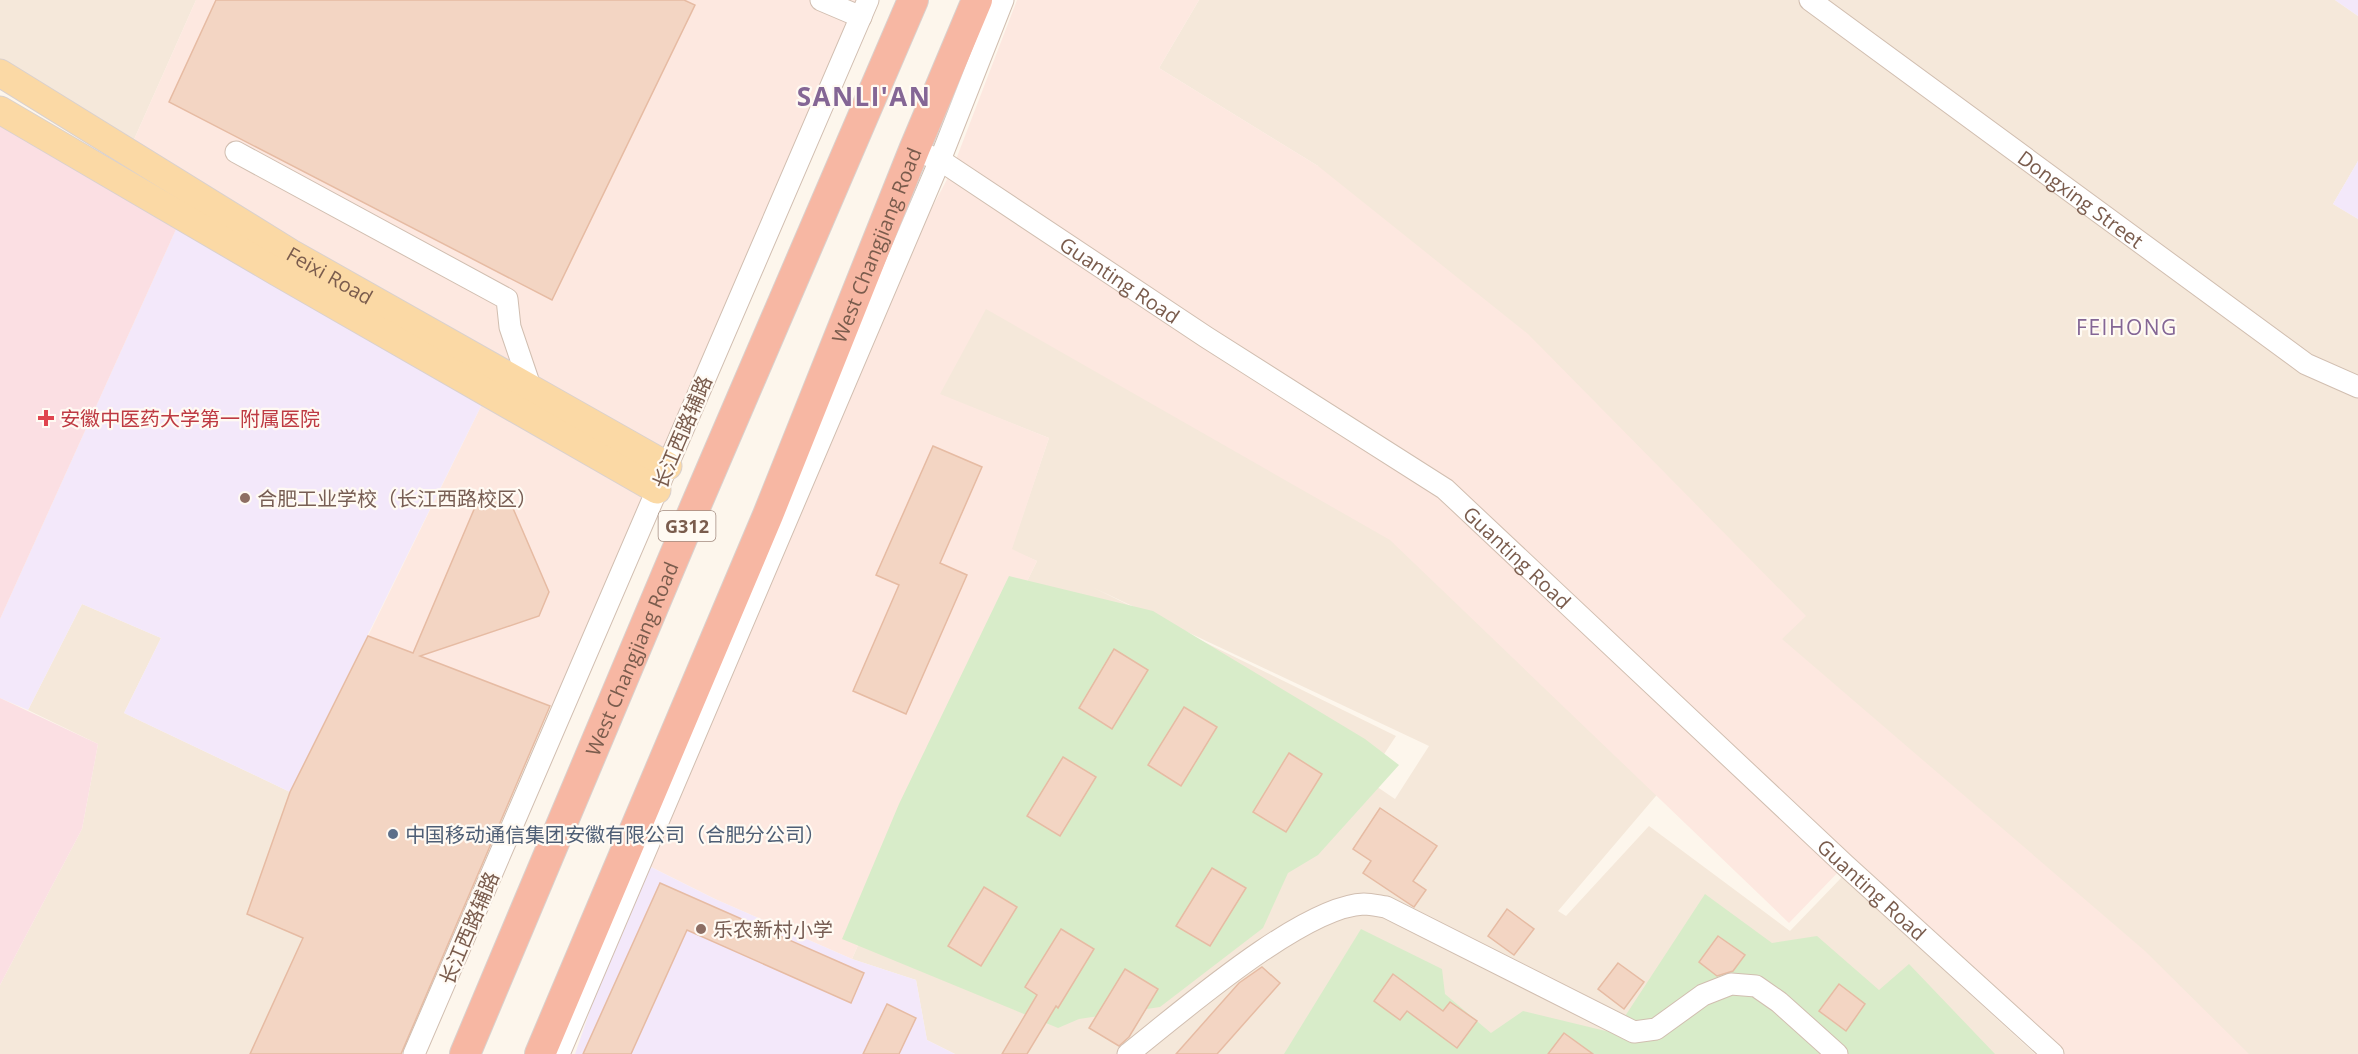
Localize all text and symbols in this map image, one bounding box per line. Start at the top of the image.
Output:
district label: SANLI'AN [797,78,931,114]
street label: West Changjiang Road [825,143,927,347]
street label: Dongxing Street [2013,144,2149,254]
street label: Guanting Road [1055,230,1185,329]
street label: Feixi Road [282,240,378,310]
district label: FEIHONG [2076,313,2178,341]
street label: 长江西路辅路 [646,371,718,493]
place label: 安徽中医药大学第一附属医院 [60,405,320,432]
marker: 安徽中医药大学第一附属医院 [37,409,55,427]
place label: 合肥工业学校（长江西路校区） [257,485,537,512]
marker: 合肥工业学校（长江西路校区） [238,491,252,505]
street label: Guanting Road [1458,500,1577,614]
road number: G312 [658,511,716,541]
street label: West Changjiang Road [579,557,684,760]
place label: 中国移动通信集团安徽有限公司（合肥分公司） [405,821,825,848]
marker: 中国移动通信集团安徽有限公司（合肥分公司） [386,827,400,841]
street label: Guanting Road [1812,833,1932,946]
street label: 长江西路辅路 [433,867,505,989]
place label: 乐农新村小学 [713,916,833,943]
marker: 乐农新村小学 [694,922,708,936]

